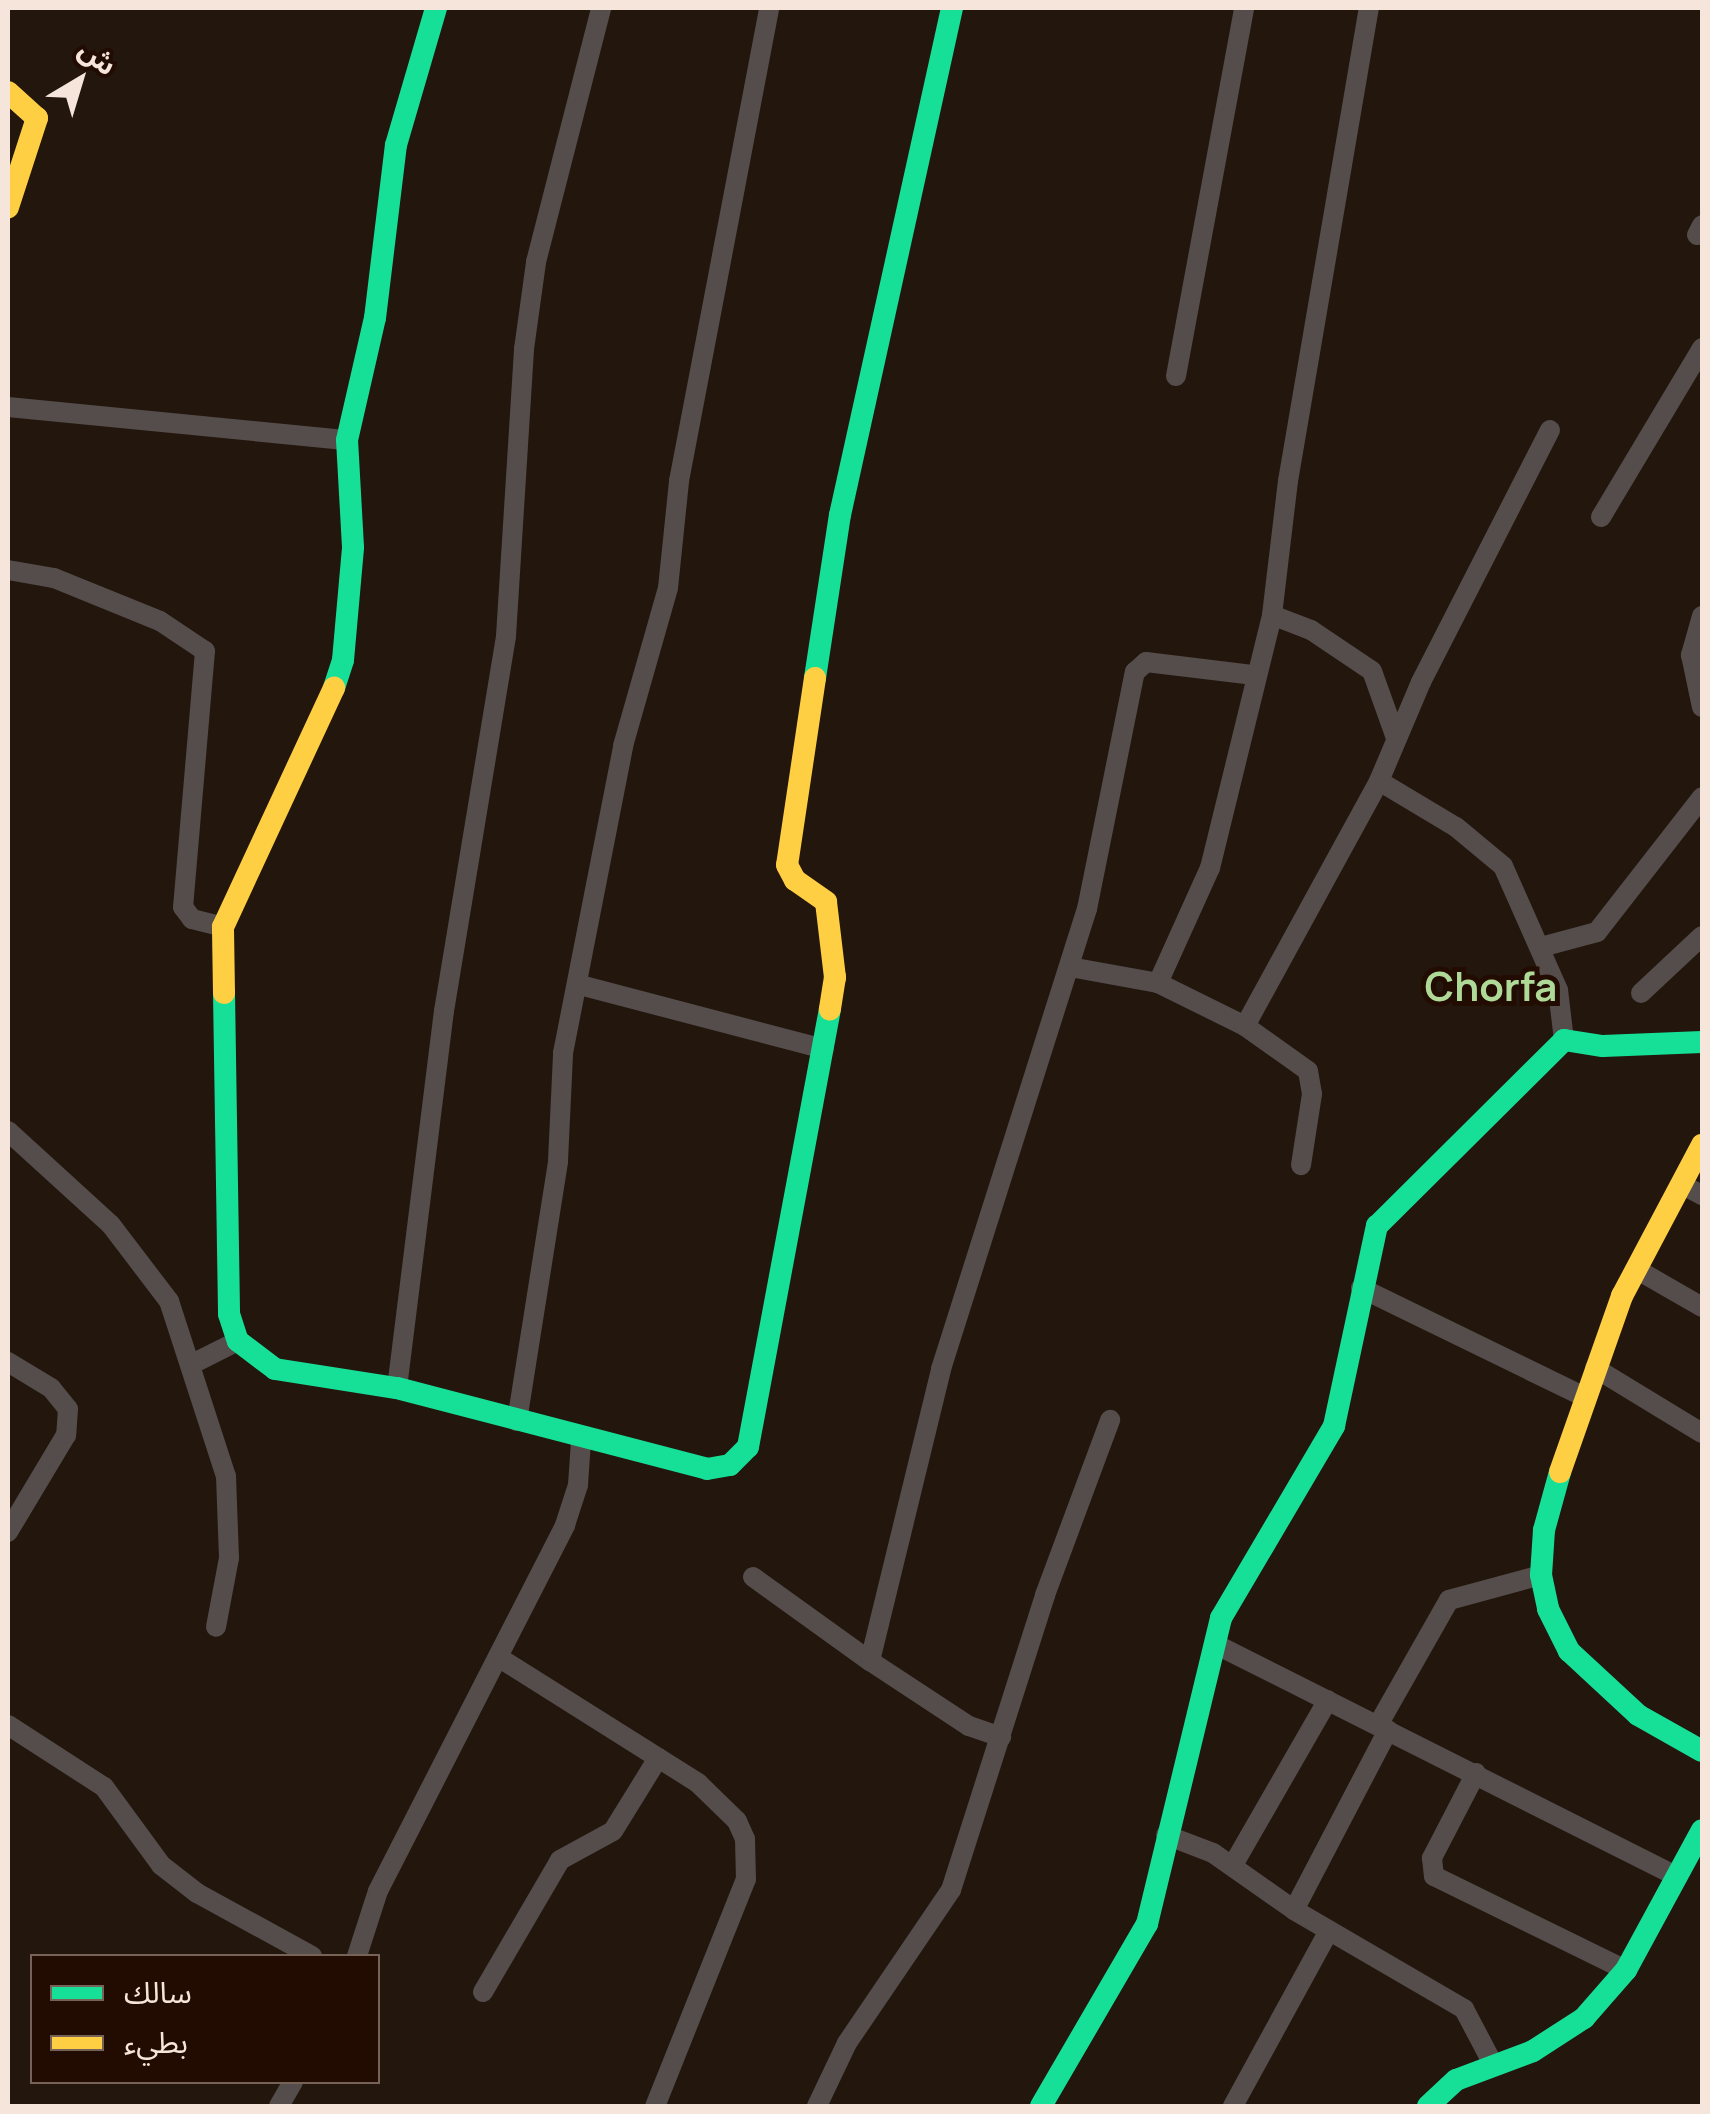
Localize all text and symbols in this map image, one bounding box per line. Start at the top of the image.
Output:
north arrow [30,30,130,130]
text: ش [72,30,125,83]
district label: Chorfa [1425,962,1557,1010]
legend [30,1954,380,2084]
text: سالك [124,1971,192,2012]
text: بطيء [124,2021,188,2062]

